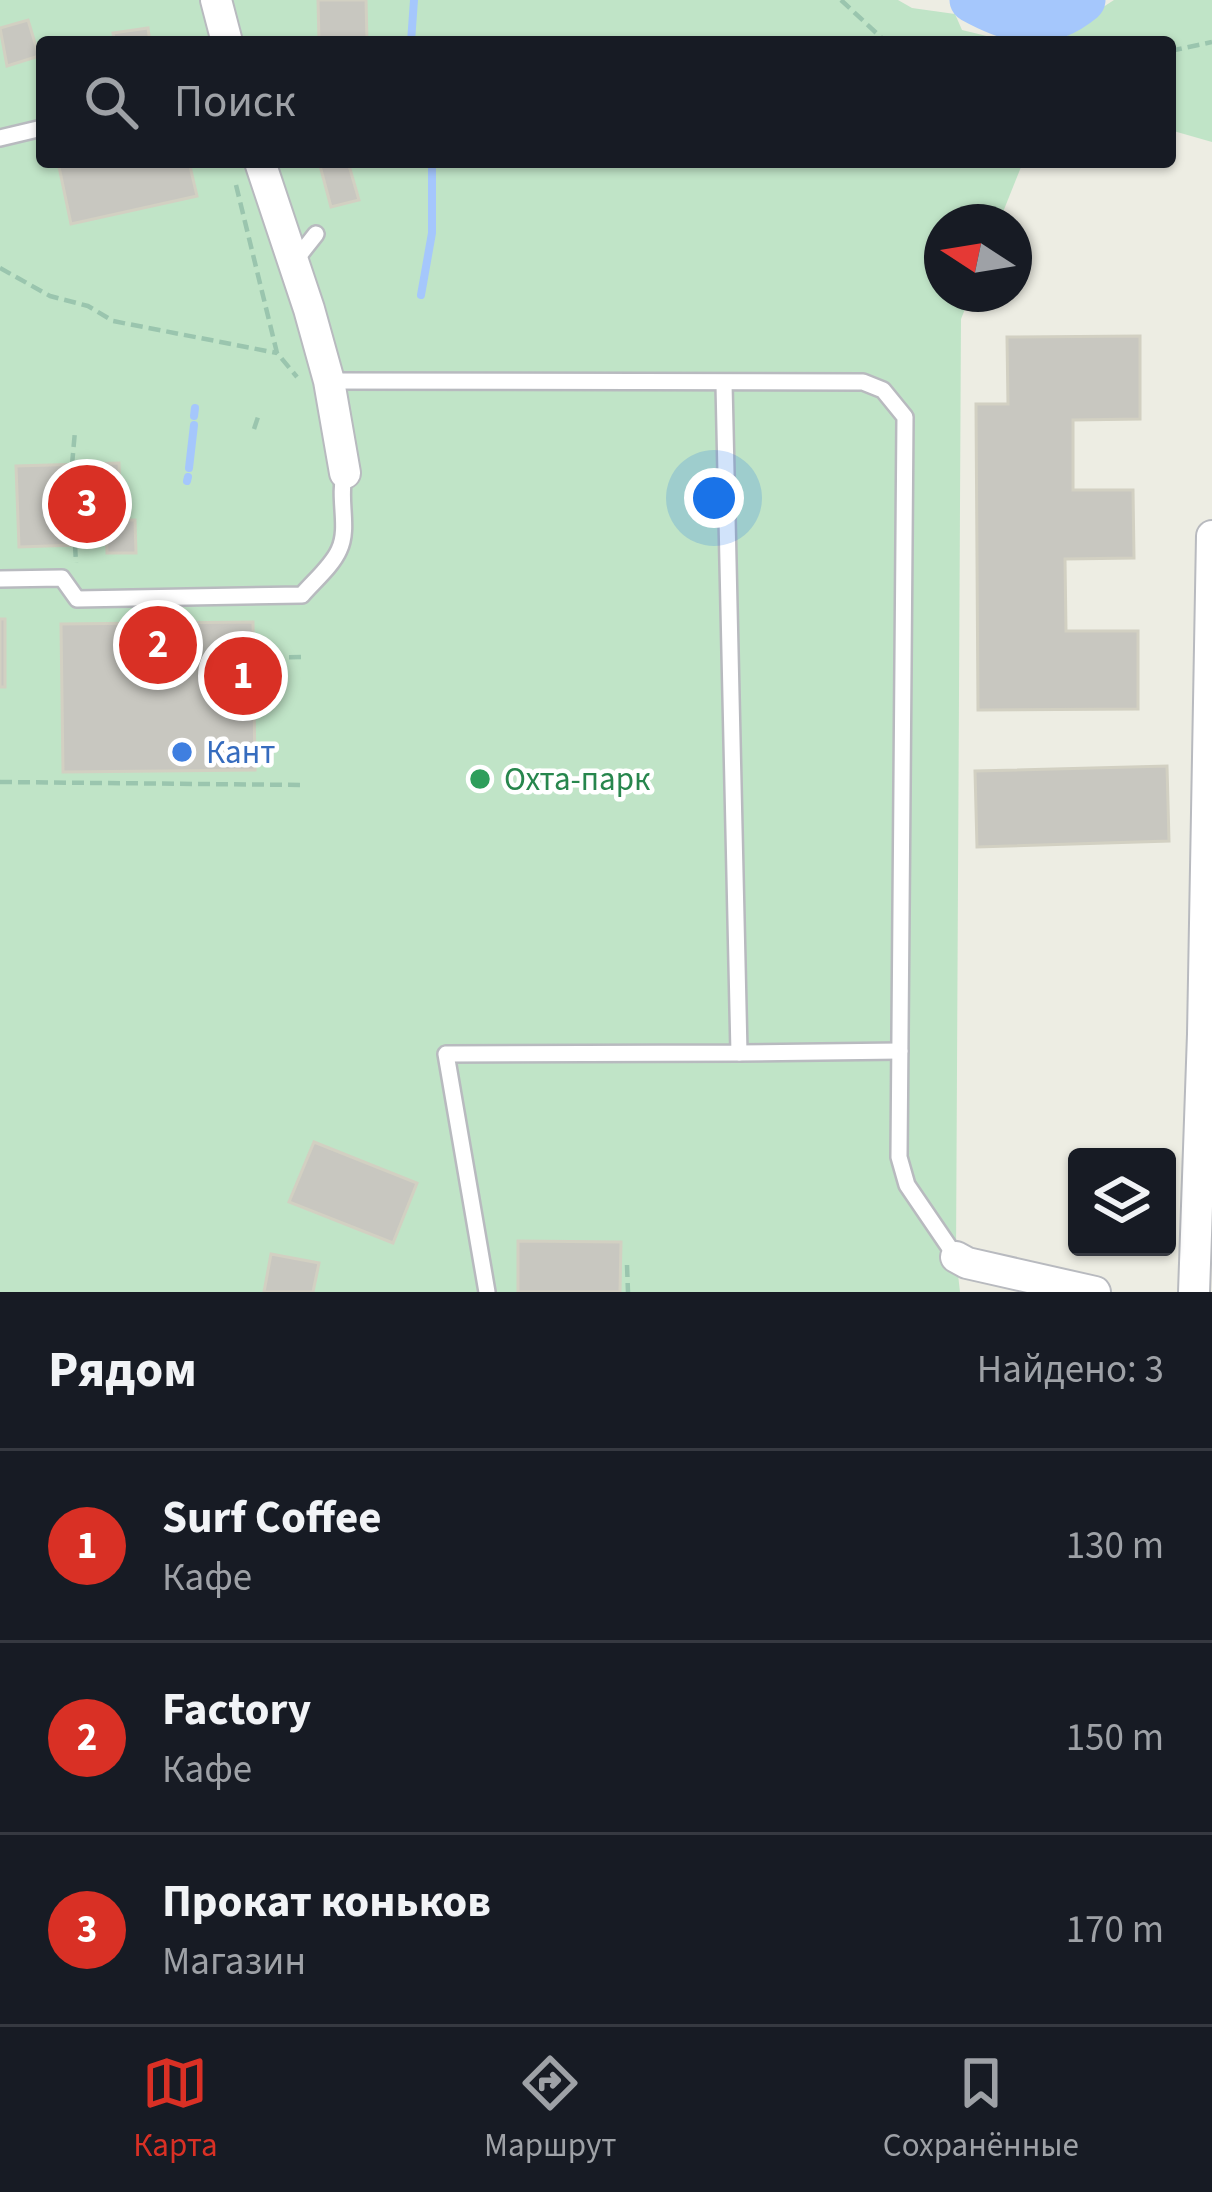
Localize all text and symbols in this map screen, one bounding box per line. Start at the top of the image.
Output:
search box [36,36,1176,168]
icon: search [78,69,144,135]
text: Поиск [174,70,296,134]
north arrow [924,204,1032,312]
pin: 3 [48,459,126,549]
your location [684,468,744,528]
pin: 2 [119,600,197,690]
pin: 1 [204,631,282,721]
place label: Кант [206,729,275,776]
marker: Кант [169,739,195,765]
place label: Охта-парк [504,756,651,803]
marker: Охта-парк [467,766,493,792]
map controls [1068,1148,1176,1256]
button: layers [1068,1148,1176,1256]
text: Рядом [48,1334,197,1406]
text: Найдено: 3 [977,1342,1164,1398]
text: Surf Coffee [162,1486,382,1550]
text: 1 [77,1518,97,1574]
text: 130 m [1066,1518,1164,1574]
text: Кафе [162,1550,252,1606]
text: Factory [162,1678,311,1742]
text: 2 [77,1710,97,1766]
text: 150 m [1066,1710,1164,1766]
text: Кафе [162,1742,252,1798]
text: Прокат коньков [162,1870,491,1934]
text: 3 [77,1902,97,1958]
text: 170 m [1066,1902,1164,1958]
text: Магазин [162,1934,306,1990]
tab: Карта [133,2050,218,2169]
tab: Маршрут [484,2050,617,2169]
tab: Сохранённые [883,2050,1079,2169]

